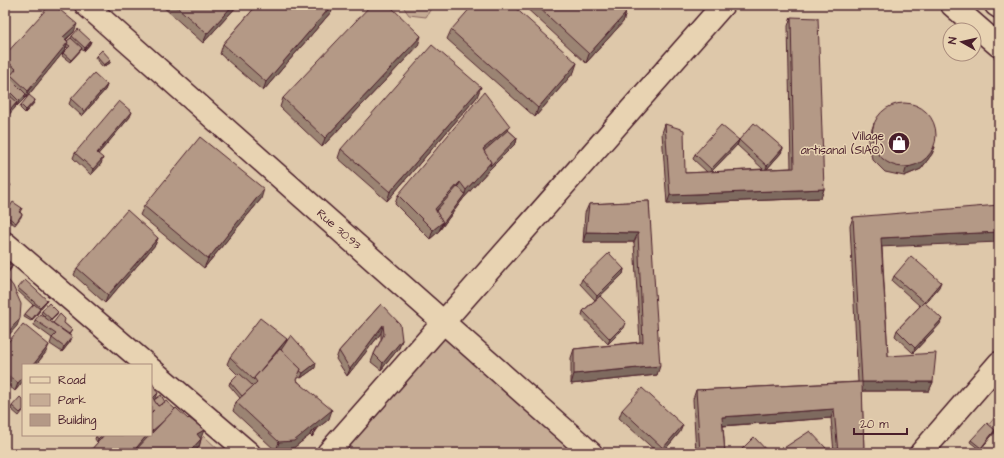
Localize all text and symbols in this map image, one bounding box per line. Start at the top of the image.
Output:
north arrow [942,22,982,62]
text: N [945,36,961,45]
place label: Village artisanal (SIAO) [801,128,885,159]
shop icon: Village artisanal (SIAO) [886,130,912,156]
street label: Rue 30.93 [313,205,365,254]
legend [22,364,152,436]
text: Road [58,372,86,389]
text: Park [58,392,86,409]
scale bar [854,410,907,436]
text: Building [58,412,96,430]
text: 20 m [860,416,889,433]

